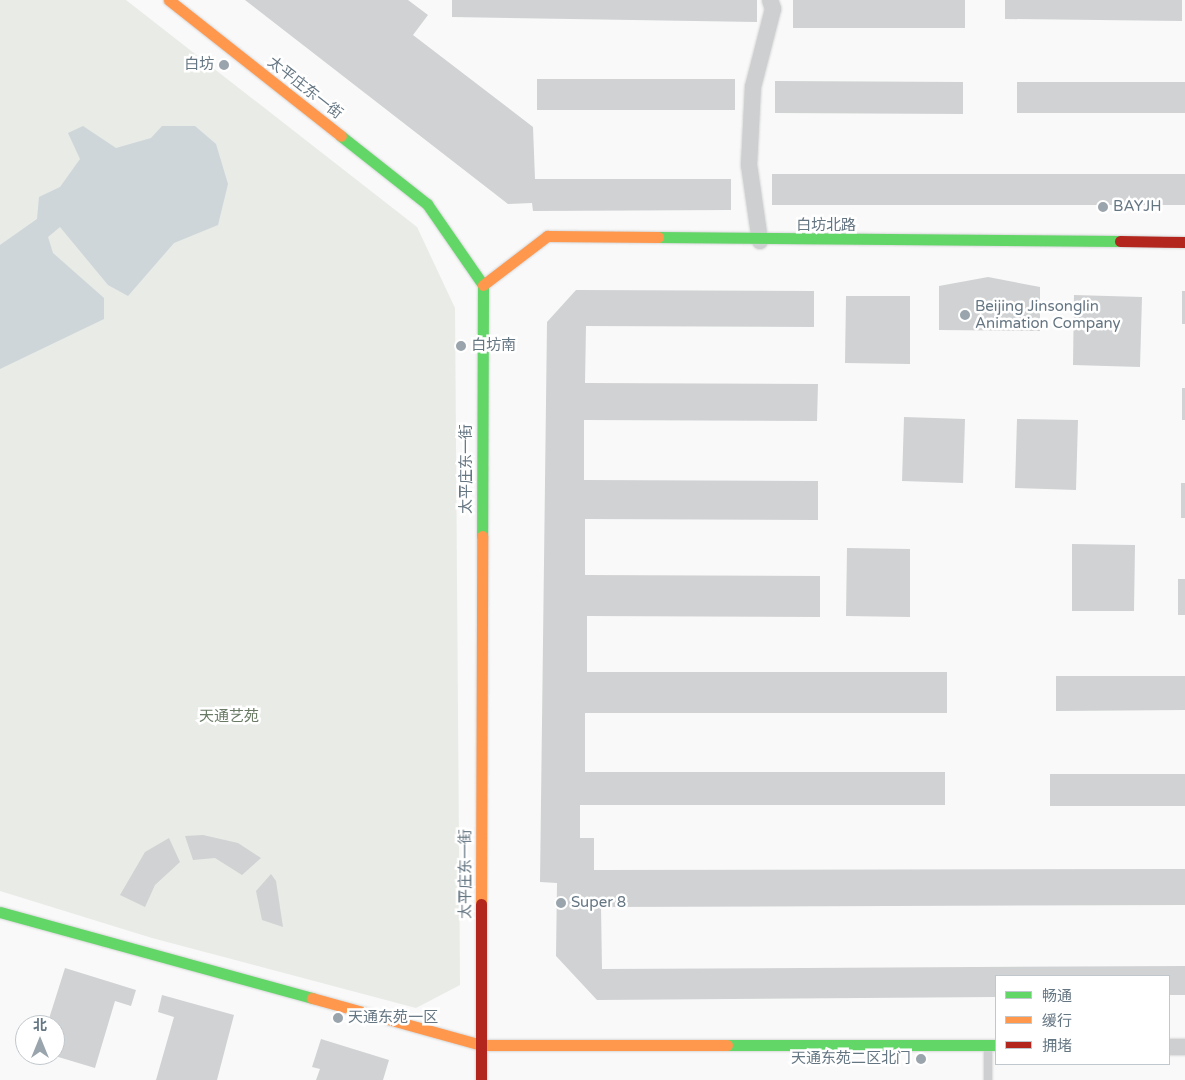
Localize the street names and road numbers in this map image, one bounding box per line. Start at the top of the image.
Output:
street label: 太平庄东一街 [264,53,346,123]
street label: 白坊北路 [796,217,856,235]
street label: 太平庄东一街 [458,424,476,514]
street label: 太平庄东一街 [457,829,475,919]

